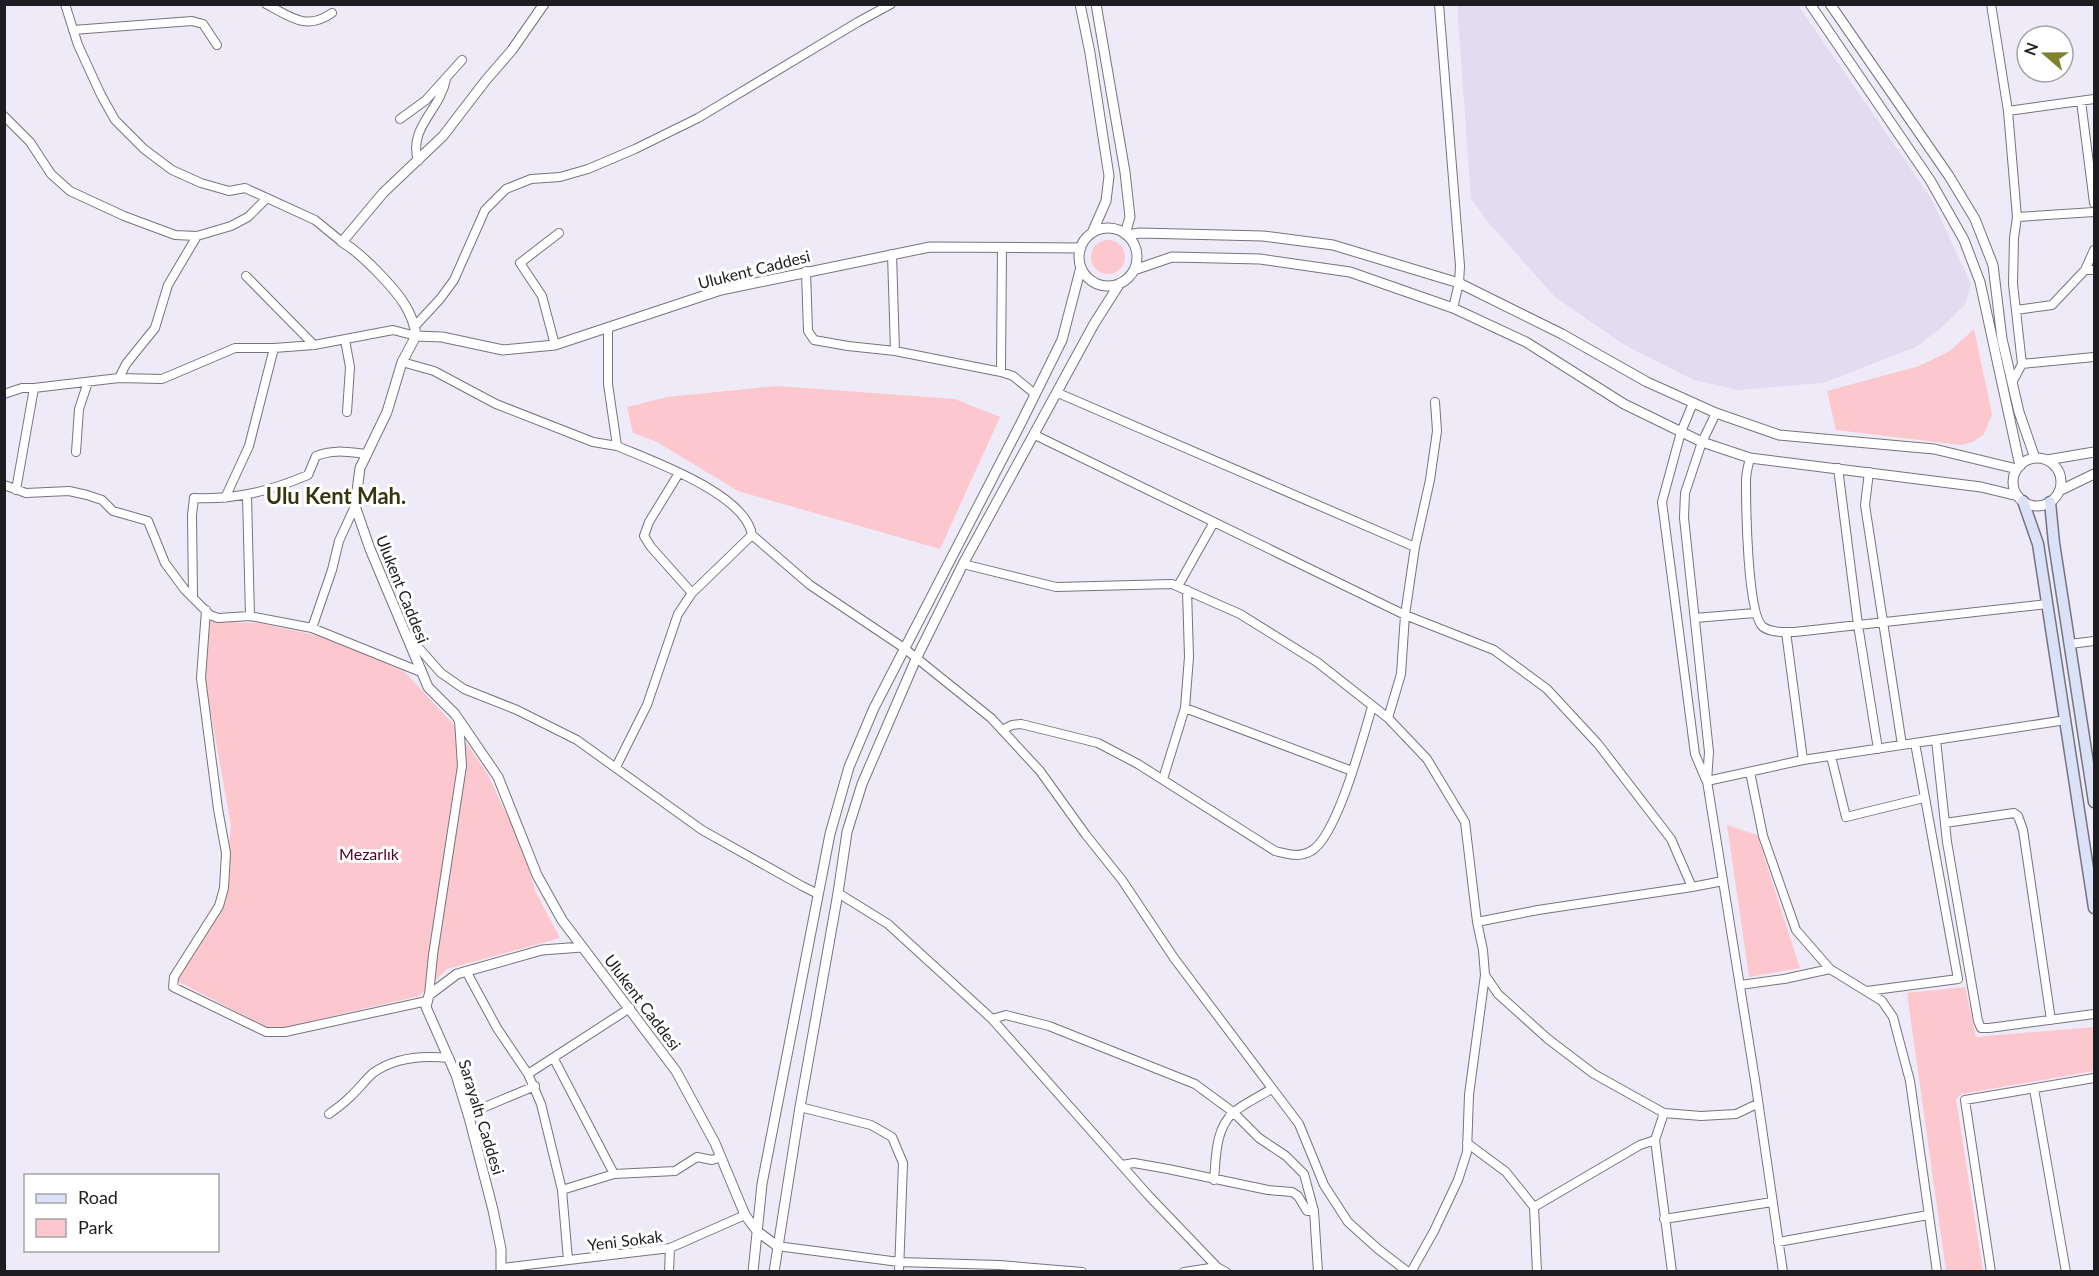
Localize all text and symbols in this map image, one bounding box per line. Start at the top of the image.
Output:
north arrow [2015,24,2075,84]
text: N [2019,40,2041,58]
street label: Ulukent Caddesi [696,246,812,292]
district label: Ulu Kent Mah. [266,482,406,509]
street label: Ulukent Caddesi [373,532,433,646]
park label: Mezarlık [339,844,400,863]
street label: Ulukent Caddesi [601,950,685,1054]
street label: Sarayaltı Caddesi [455,1057,509,1177]
legend [24,1174,219,1252]
text: Road [78,1186,118,1208]
text: Park [78,1216,114,1238]
street label: Yeni Sokak [586,1226,664,1254]

